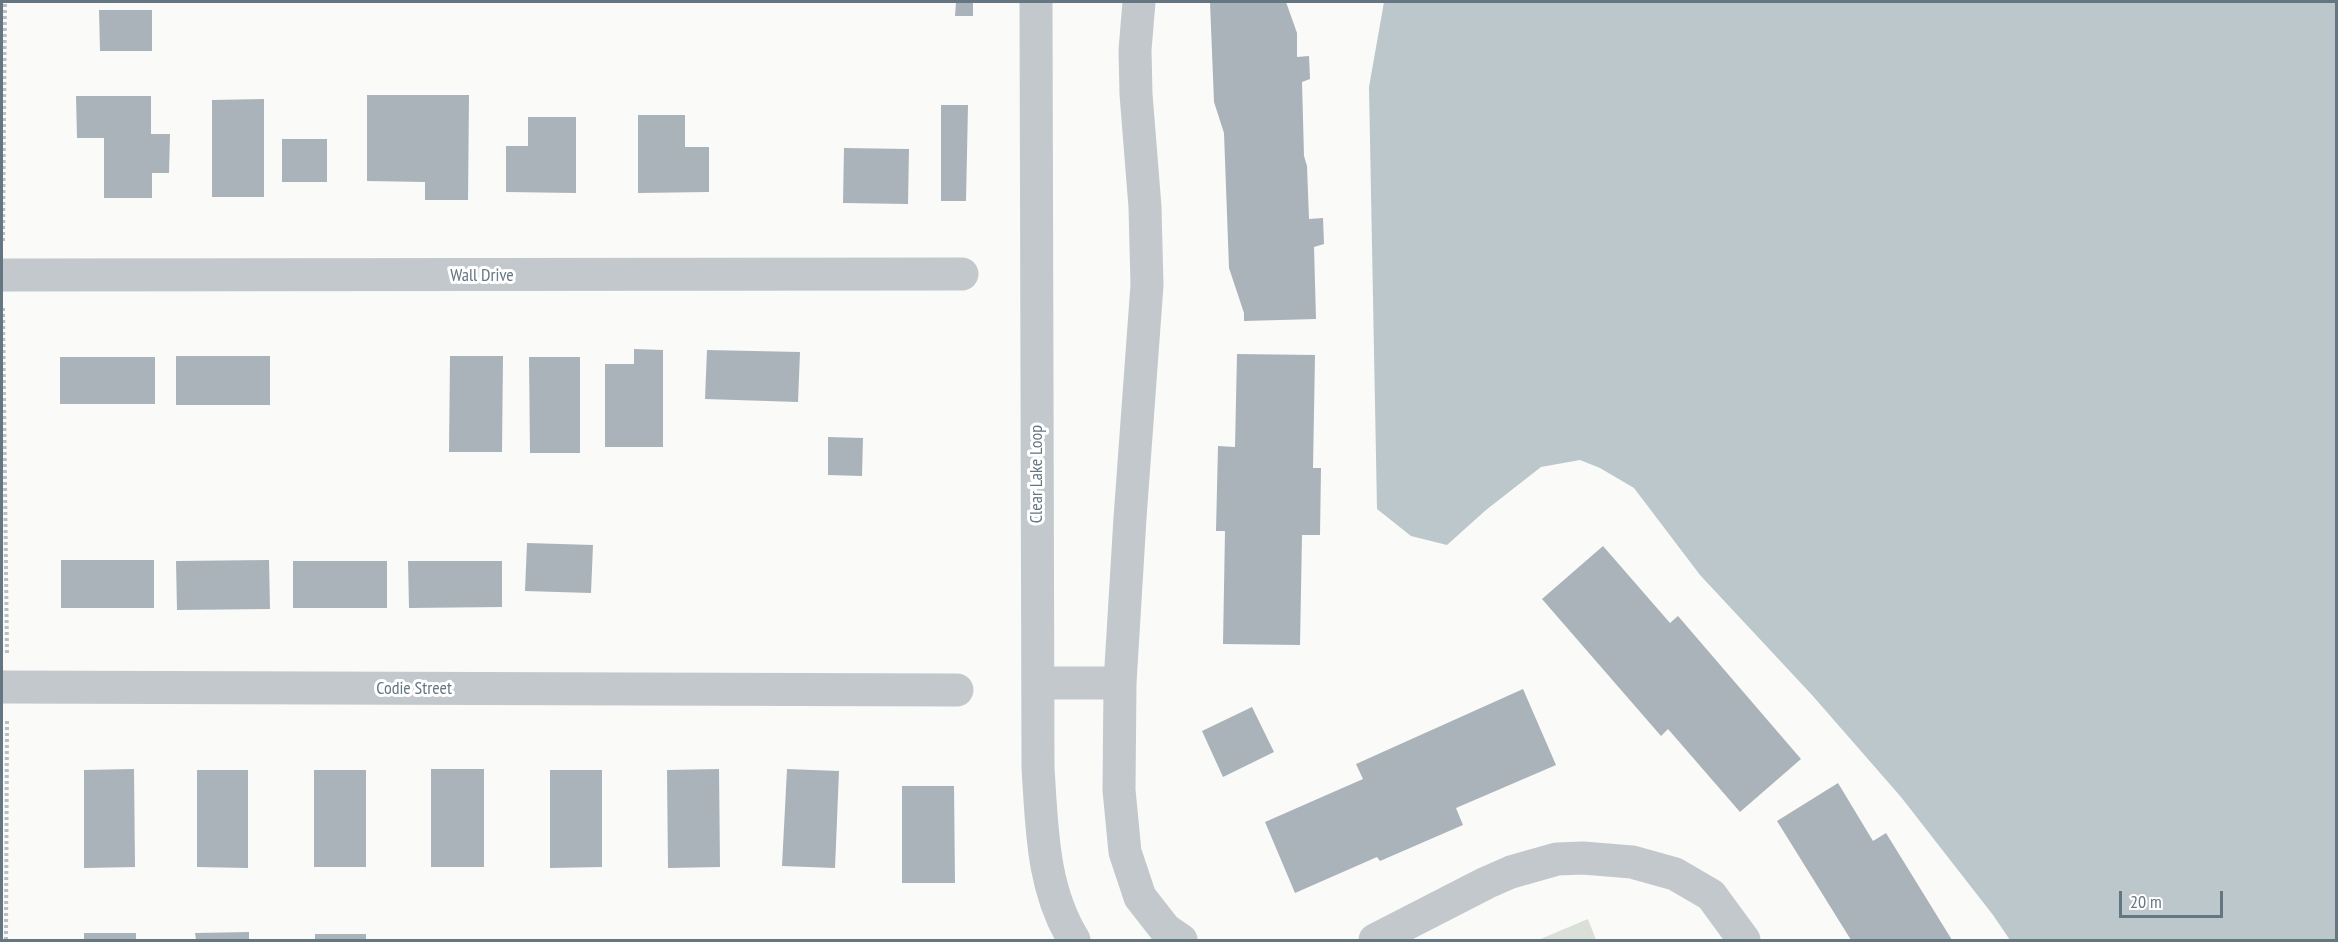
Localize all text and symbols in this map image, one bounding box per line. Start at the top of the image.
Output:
street label: Wall Drive [450,265,514,287]
street label: Clear Lake Loop [1026,425,1048,523]
street label: Codie Street [376,678,452,700]
scale bar [2122,879,2226,917]
text: 20 m [2130,890,2162,913]

